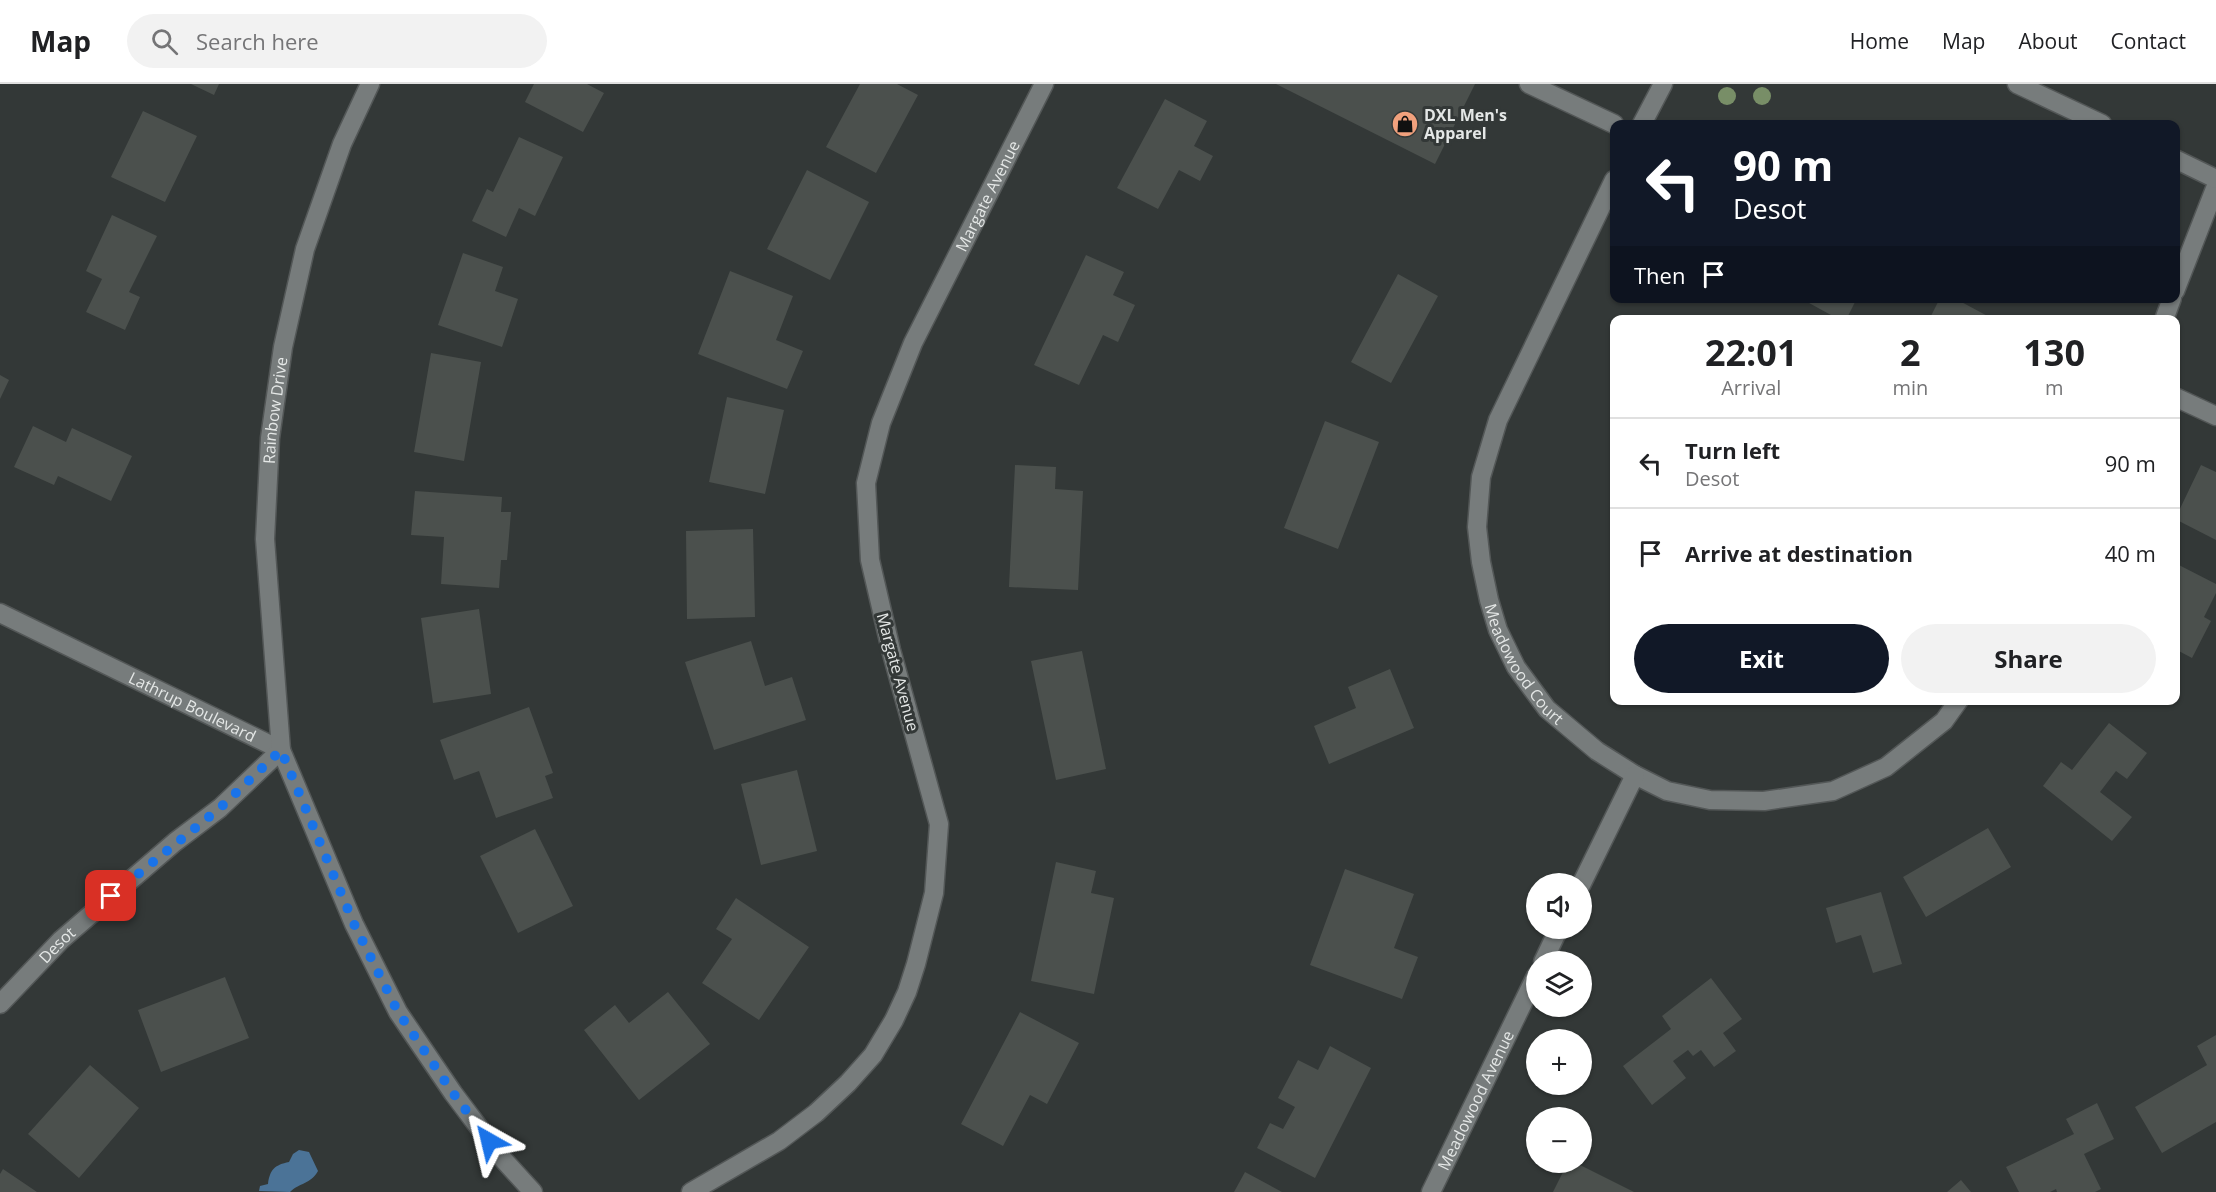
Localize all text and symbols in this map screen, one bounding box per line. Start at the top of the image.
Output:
search box [127,14,547,68]
text: Map [30,22,91,60]
icon: search [148,25,181,58]
text: Search here [196,26,319,56]
text: Home [1850,27,1909,55]
text: Map [1942,27,1985,55]
text: About [2018,27,2078,55]
text: Contact [2111,27,2186,55]
place label: DXL Men's Apparel [1424,104,1507,144]
shop icon: DXL Men's Apparel [1390,109,1420,139]
street label: Margate Avenue [950,136,1025,255]
text: 90 m [1733,136,1833,193]
icon: left [1634,144,1712,222]
text: Desot [1733,190,1807,227]
icon: arrive [1697,258,1730,291]
text: Then [1634,260,1685,290]
text: 22:01 [1705,328,1798,377]
text: 2 [1900,328,1921,377]
text: 130 [2023,328,2085,377]
street label: Rainbow Drive [258,355,292,464]
text: Arrival [1721,374,1781,401]
text: min [1892,374,1928,401]
text: m [2045,374,2063,401]
text: Turn left [1685,435,1780,465]
icon: left [1634,447,1667,480]
text: 90 m [2105,448,2156,478]
text: Desot [1685,465,1739,492]
icon: arrive [1634,537,1667,570]
text: Arrive at destination [1685,538,1913,568]
text: 40 m [2105,538,2156,568]
street label: Meadowood Court [1480,601,1569,730]
street label: Margate Avenue [872,610,924,734]
button: Exit [1634,624,1889,693]
button: Share [1901,624,2156,693]
street label: Lathrup Boulevard [125,666,260,747]
pin [85,870,136,921]
map controls [1526,873,1592,1173]
button: sound [1526,873,1592,939]
icon: arrive [94,879,127,912]
street label: Desot [34,921,80,968]
button: layers [1526,951,1592,1017]
street label: Meadowood Avenue [1432,1027,1519,1174]
button: + [1526,1029,1592,1095]
button: − [1526,1107,1592,1173]
position arrow [457,1109,521,1173]

